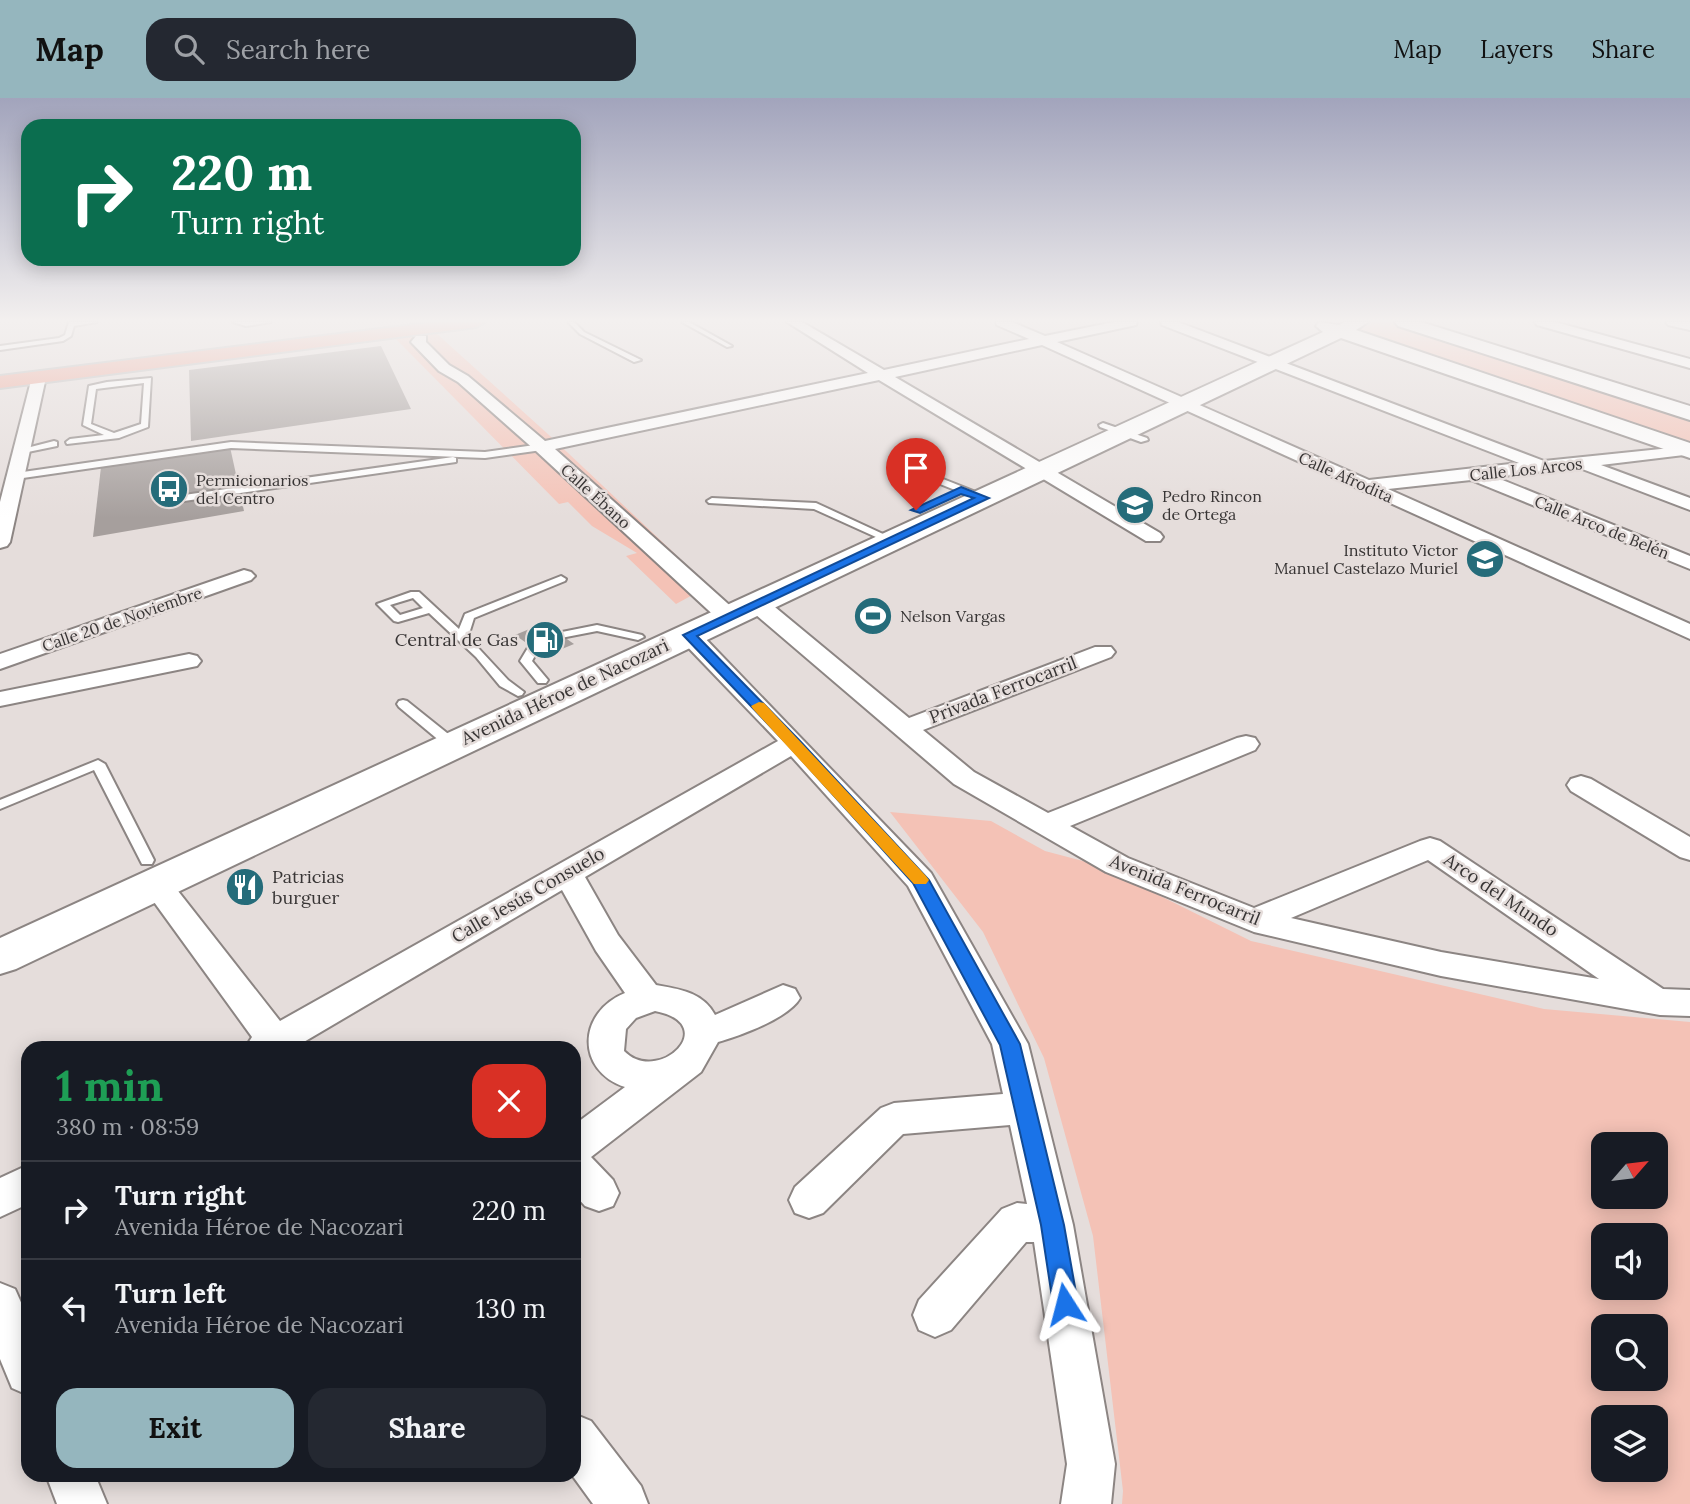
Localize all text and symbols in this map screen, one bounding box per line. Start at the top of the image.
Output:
search box [146,18,636,81]
text: Map [35,28,104,70]
icon: search [170,30,208,68]
text: Search here [226,33,370,66]
text: Map [1393,34,1442,65]
text: Layers [1480,34,1553,65]
text: Share [1591,34,1655,65]
text: 220 m [171,141,312,203]
icon: right [56,147,147,238]
text: Turn right [171,202,324,243]
pin [886,438,946,510]
street label: Calle Afrodita [1296,447,1396,507]
icon: arrive [897,449,935,487]
street label: Calle Los Arcos [1469,453,1583,485]
street label: Calle Ébano [557,459,635,533]
bus stop icon: Permicionarios del Centro [148,468,190,510]
place label: Permicionarios del Centro [196,470,308,508]
school or university icon: Pedro Rincon de Ortega [1114,484,1156,526]
place label: Pedro Rincon de Ortega [1162,486,1262,524]
street label: Calle Arco de Belén [1532,491,1673,563]
school or university icon: Instituto Victor Manuel Castelazo Muriel [1464,538,1506,580]
place label: Instituto Victor Manuel Castelazo Muriel [1274,540,1458,578]
street label: Calle 20 de Noviembre [39,582,205,656]
sports icon: Nelson Vargas [852,595,894,637]
place label: Nelson Vargas [900,606,1005,626]
fuel station icon: Central de Gas [524,619,566,661]
place label: Central de Gas [395,628,518,651]
street label: Avenida Héroe de Nacozari [457,633,672,750]
street label: Privada Ferrocarril [926,651,1080,728]
street label: Calle Jesús Consuelo [447,841,608,948]
street label: Arco del Mundo [1439,847,1563,941]
street label: Avenida Ferrocarril [1106,849,1264,930]
place label: Patricias burguer [272,865,344,909]
restaurant icon: Patricias burguer [224,866,266,908]
text: 1 min [56,1059,163,1113]
button: close [472,1064,546,1138]
text: 380 m · 08:59 [56,1112,199,1141]
north arrow [1591,1132,1668,1209]
map controls [1591,1132,1668,1482]
text: Turn right [115,1179,246,1212]
icon: right [56,1191,94,1229]
text: 220 m [472,1194,546,1227]
text: Avenida Héroe de Nacozari [115,1212,404,1241]
button: sound [1591,1223,1668,1300]
position arrow [1028,1267,1102,1341]
text: Turn left [115,1277,226,1310]
icon: left [56,1289,94,1327]
text: 130 m [476,1292,546,1325]
text: Avenida Héroe de Nacozari [115,1310,404,1339]
button: search [1591,1314,1668,1391]
button: Exit [56,1388,294,1468]
button: Share [308,1388,546,1468]
button: layers [1591,1405,1668,1482]

